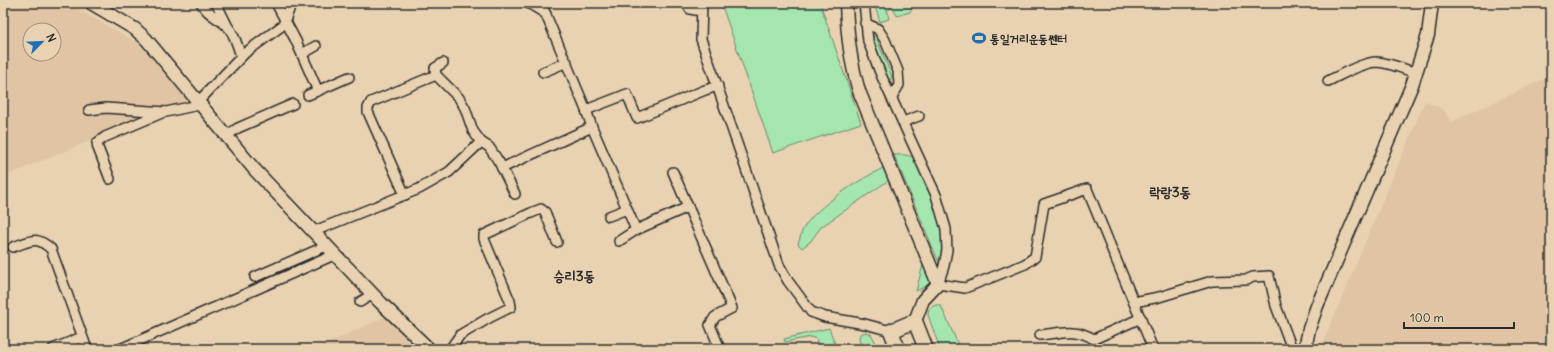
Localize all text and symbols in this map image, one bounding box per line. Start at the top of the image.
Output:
north arrow [22,22,62,62]
sports icon: 통일거리운동쎈터 [971,30,987,46]
place label: 통일거리운동쎈터 [990,31,1067,46]
text: N [43,32,59,44]
district label: 락랑3동 [1149,183,1191,201]
district label: 승리3동 [553,267,595,285]
scale bar [1404,304,1514,330]
text: 100 m [1410,310,1444,325]

